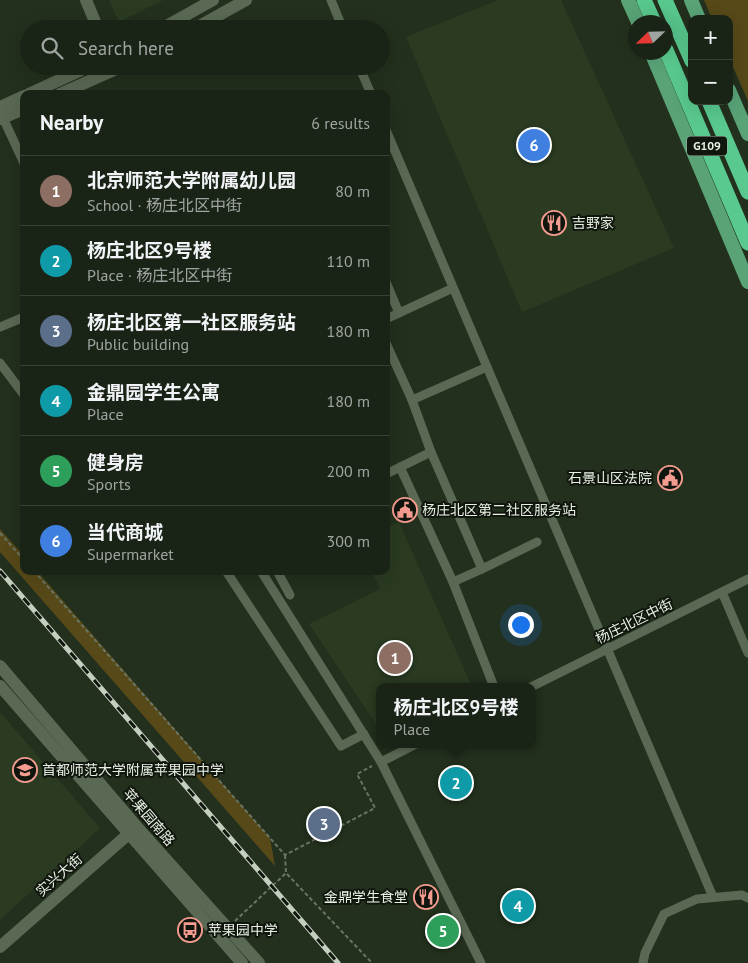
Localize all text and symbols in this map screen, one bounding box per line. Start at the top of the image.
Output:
north arrow [628,15,673,60]
map controls [688,15,733,105]
button: + [688,15,733,60]
search box [20,20,390,75]
icon: search [38,34,66,62]
text: Search here [78,36,174,60]
button: − [688,60,733,105]
text: Nearby [40,109,103,136]
text: 6 results [311,113,370,133]
pin: 6 [518,126,550,164]
road number: G109 [687,136,727,156]
text: 北京师范大学附属幼儿园 [87,168,296,192]
text: 1 [51,181,61,201]
text: 80 m [335,181,370,201]
text: School · 杨庄北区中街 [87,195,242,215]
restaurant icon: 吉野家 [541,210,567,236]
place label: 吉野家 [572,214,614,232]
text: 杨庄北区9号楼 [87,238,212,262]
text: 2 [51,251,61,271]
text: 110 m [327,251,370,271]
text: Place · 杨庄北区中街 [87,265,232,285]
text: 杨庄北区第一社区服务站 [87,310,296,334]
text: 3 [51,321,61,341]
text: 180 m [327,321,370,341]
text: Public building [87,334,189,354]
text: 金鼎园学生公寓 [87,380,220,404]
text: 4 [51,391,61,411]
text: 180 m [327,391,370,411]
text: Place [87,404,124,424]
text: 健身房 [87,450,144,474]
text: 5 [51,461,61,481]
text: 200 m [327,461,370,481]
public building icon: 石景山区法院 [657,465,683,491]
place label: 石景山区法院 [568,469,652,487]
text: Sports [87,474,131,494]
public building icon: 杨庄北区第二社区服务站 [392,497,418,523]
place label: 杨庄北区第二社区服务站 [422,501,576,519]
text: 当代商城 [87,520,163,544]
text: 6 [51,531,61,551]
text: 300 m [327,531,370,551]
text: Supermarket [87,544,174,564]
street label: 杨庄北区中街 [592,594,676,648]
your location [508,612,534,638]
pin: 1 [379,639,411,677]
popup [376,683,536,748]
text: 杨庄北区9号楼 [394,695,518,719]
text: Place [394,719,430,739]
school or university icon: 首都师范大学附属苹果园中学 [12,757,38,783]
place label: 首都师范大学附属苹果园中学 [42,761,224,779]
pin: 2 [440,764,472,802]
street label: 苹果园南路 [119,785,179,849]
pin: 3 [308,805,340,843]
street label: 实兴大街 [32,850,86,900]
restaurant icon: 金鼎学生食堂 [413,884,439,910]
pin: 4 [502,887,534,925]
place label: 金鼎学生食堂 [324,888,408,906]
pin: 5 [427,912,459,950]
bus stop icon: 苹果园中学 [177,917,203,943]
place label: 苹果园中学 [208,921,278,939]

